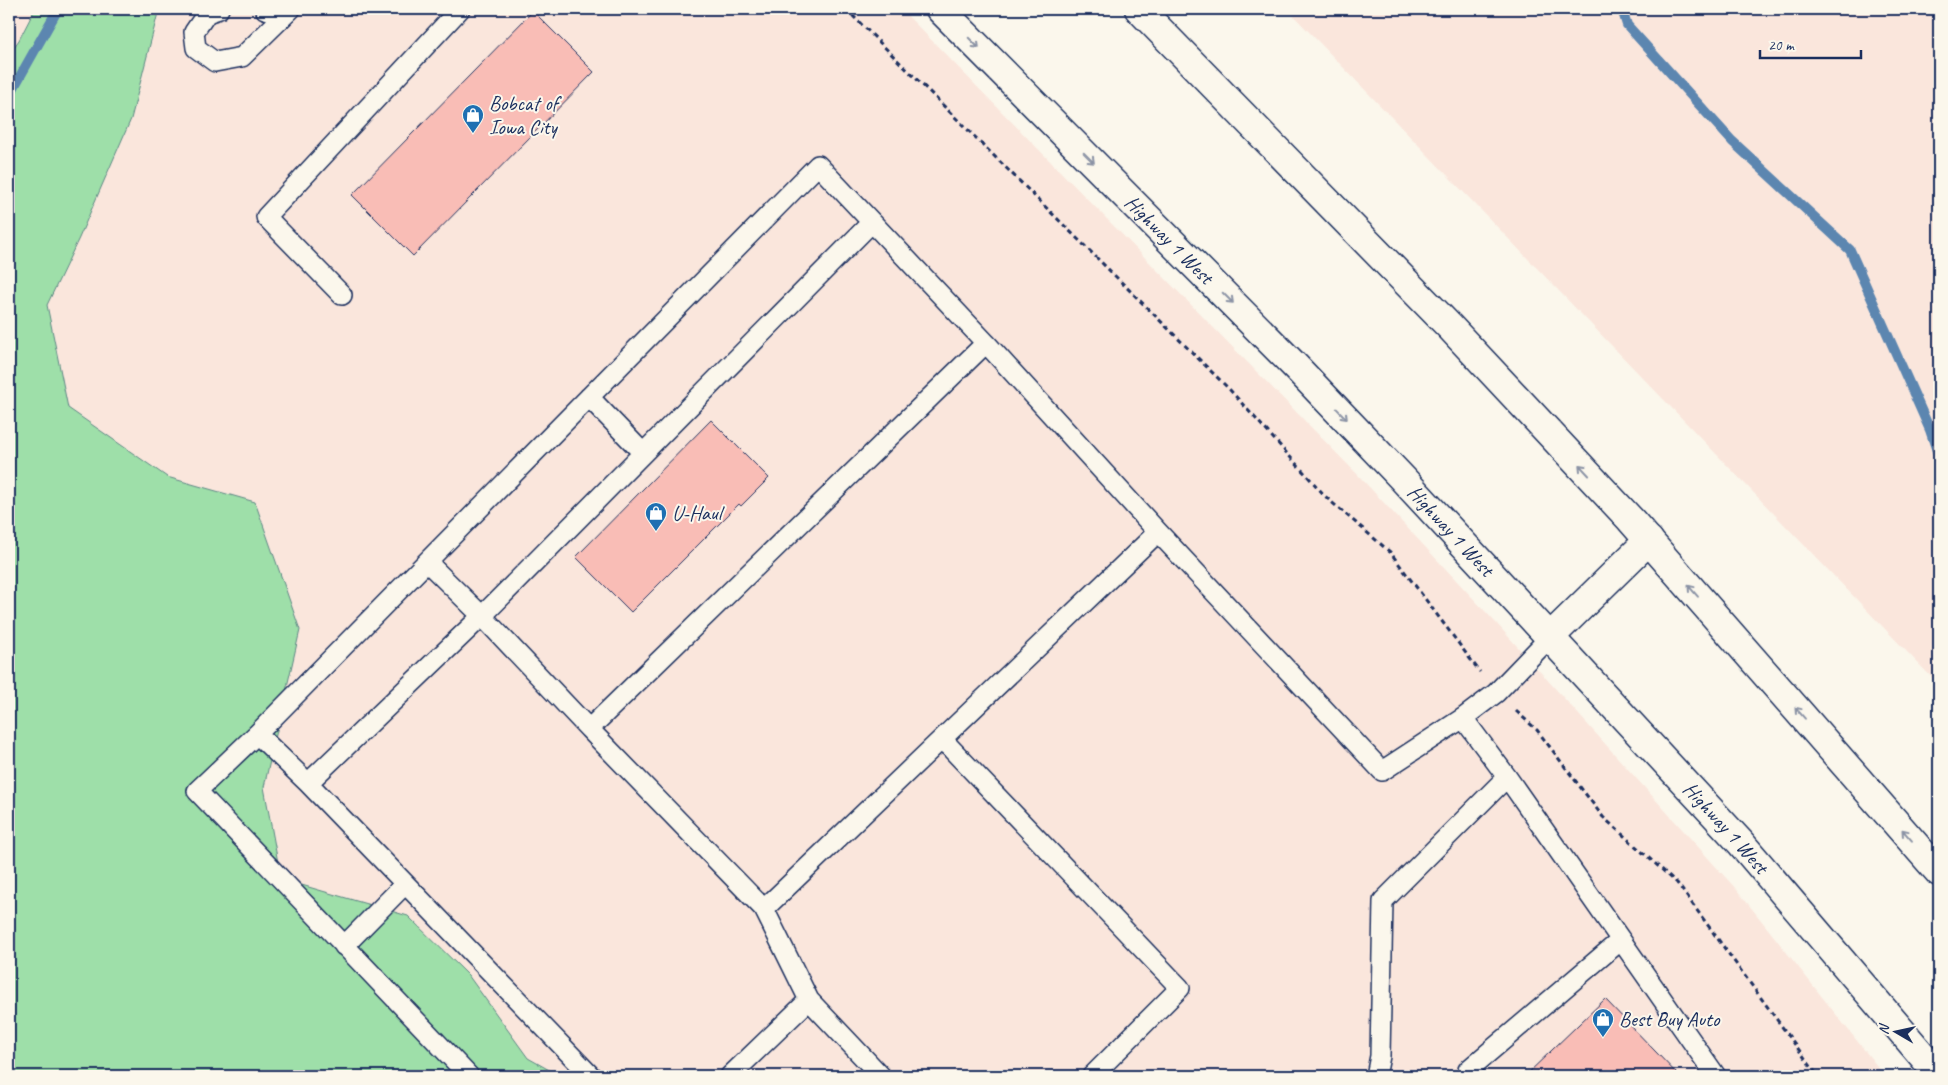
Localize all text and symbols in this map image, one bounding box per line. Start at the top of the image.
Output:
scale bar [1760,28,1862,60]
text: 20 m [1768,36,1795,55]
one-way arrow [968,37,980,49]
place label: Bobcat of Iowa City [489,90,563,140]
shop icon: Bobcat of Iowa City [461,103,485,134]
one-way arrow [1082,152,1094,164]
street label: Highway 1 West [1119,189,1221,291]
one-way arrow [1222,292,1234,305]
one-way arrow [1336,408,1348,421]
one-way arrow [1578,464,1590,477]
street label: Highway 1 West [1402,479,1501,583]
place label: U-Haul [672,500,725,526]
shop icon: U-Haul [644,501,668,532]
one-way arrow [1688,585,1699,598]
one-way arrow [1794,707,1806,720]
street label: Highway 1 West [1678,776,1776,881]
one-way arrow [1901,829,1913,842]
place label: Best Buy Auto [1619,1006,1721,1032]
shop icon: Best Buy Auto [1591,1007,1615,1038]
north arrow [1870,1008,1920,1058]
text: N [1875,1022,1893,1036]

